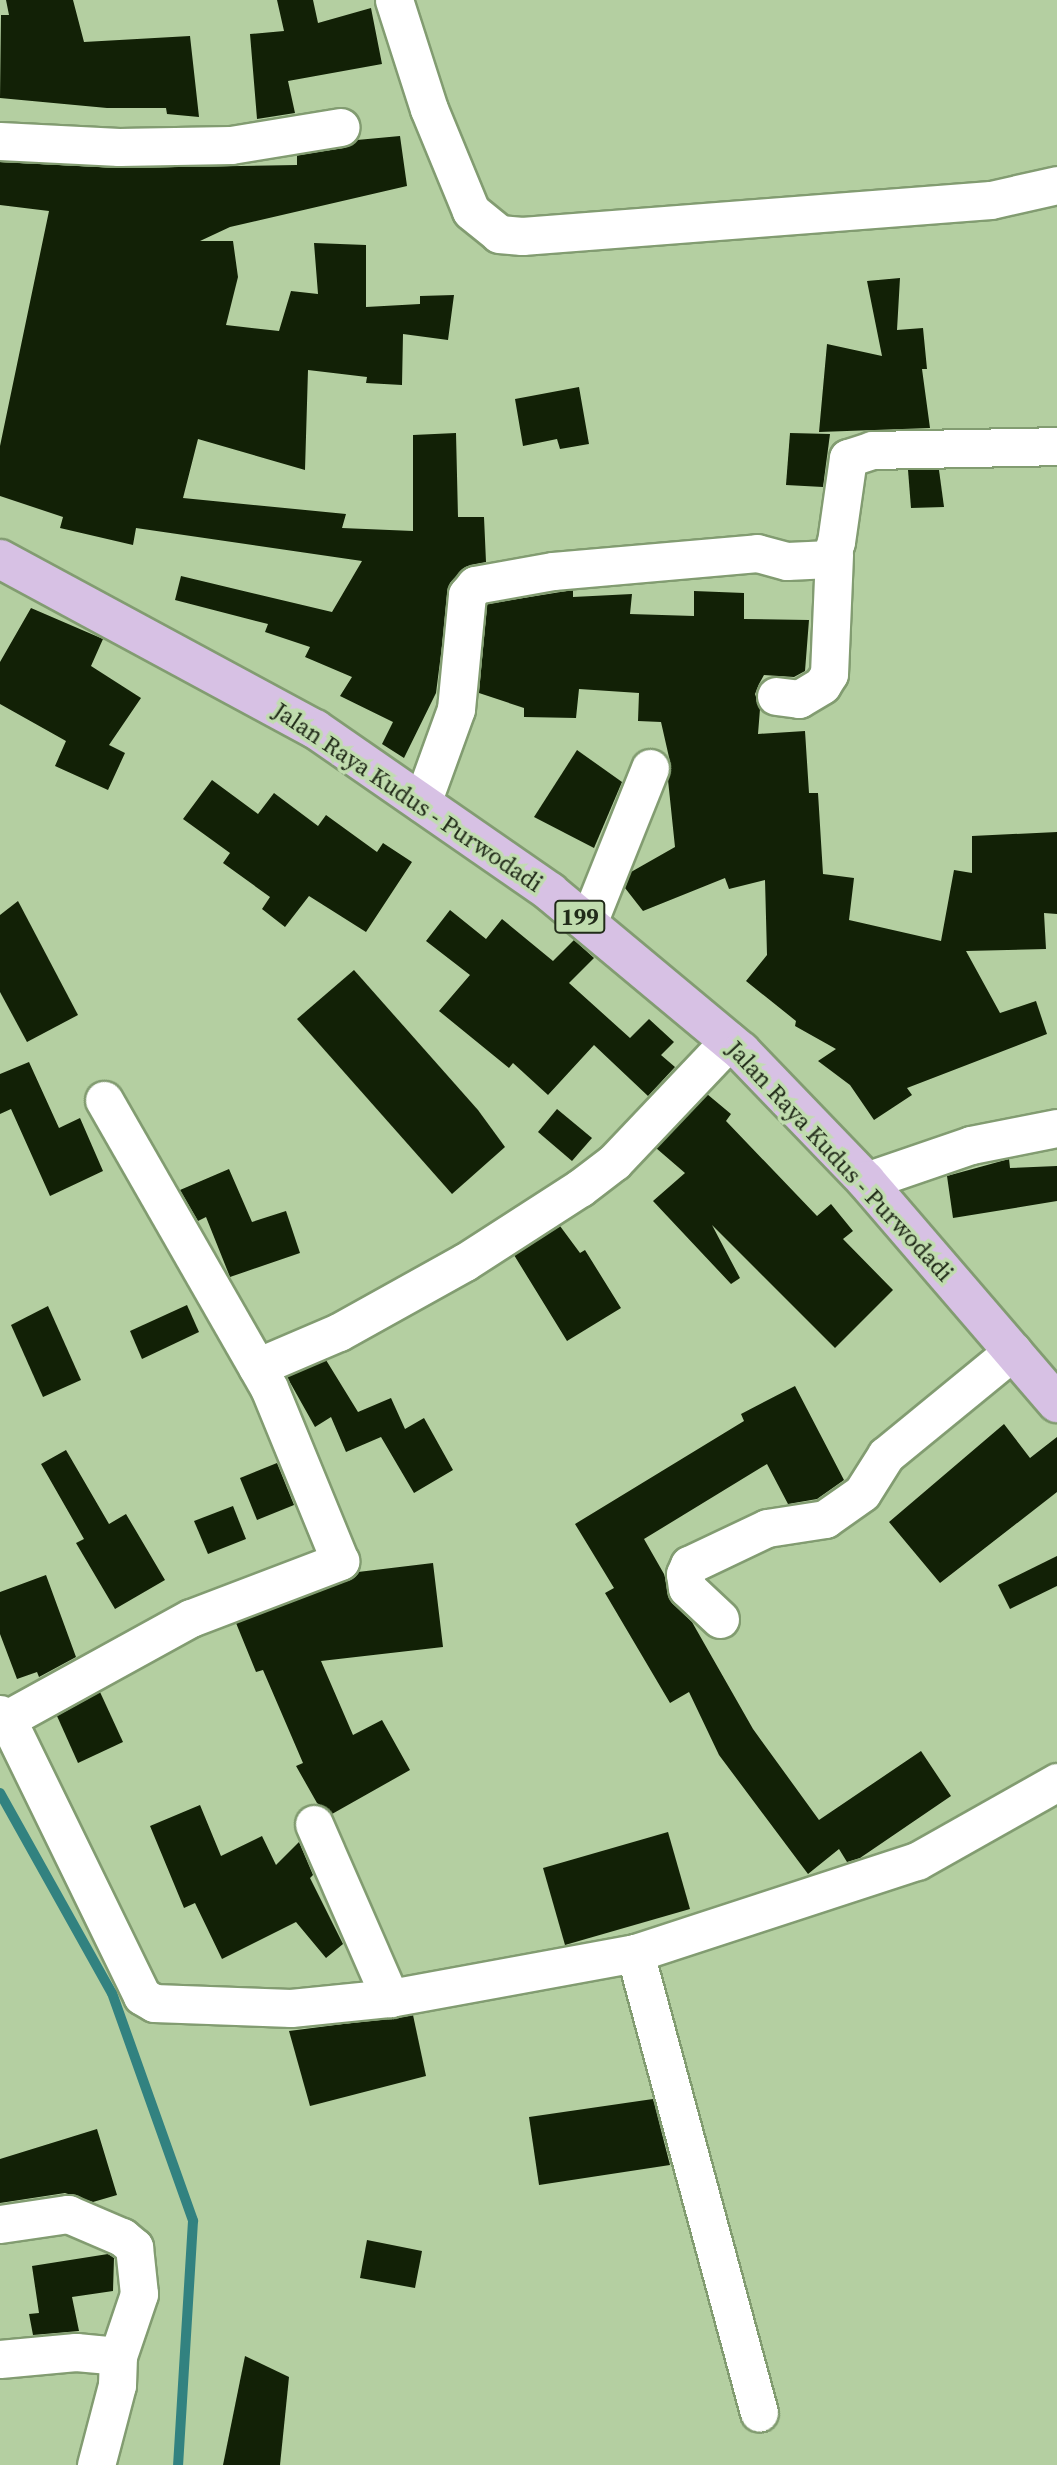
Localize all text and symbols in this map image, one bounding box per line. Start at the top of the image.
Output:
street label: Jalan Raya Kudus - Purwodadi [268,696,548,898]
road number: 199 [554,898,606,936]
street label: Jalan Raya Kudus - Purwodadi [721,1035,959,1287]

